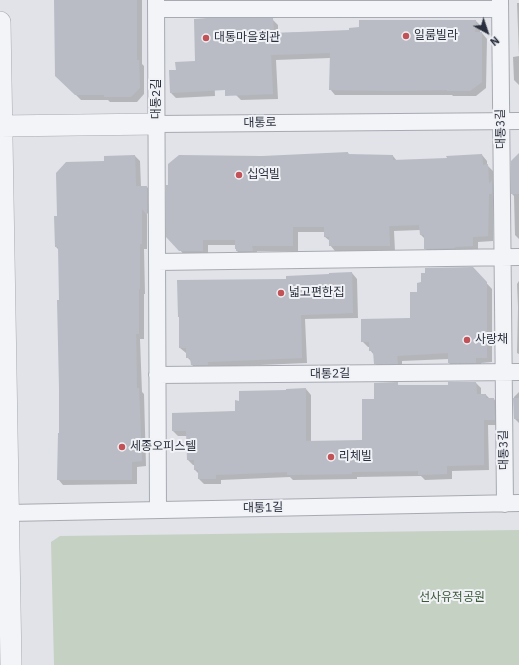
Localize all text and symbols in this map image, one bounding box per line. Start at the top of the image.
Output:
north arrow [467,12,507,52]
place label: 일룸빌라 [414,29,458,43]
place label: 대통마을회관 [214,31,280,45]
marker: 일룸빌라 [401,31,411,41]
marker: 대통마을회관 [201,33,211,43]
text: N [487,33,502,49]
street label: 대통2길 [150,79,164,119]
street label: 대통3길 [493,109,509,149]
street label: 대통로 [243,116,277,130]
place label: 십억빌 [247,168,280,182]
marker: 십억빌 [234,170,244,180]
place label: 넓고편한집 [289,286,344,300]
marker: 넓고편한집 [276,288,286,298]
place label: 사랑채 [475,333,508,347]
marker: 사랑채 [462,335,472,345]
street label: 대통2길 [310,366,350,382]
street label: 대통3길 [496,430,512,470]
place label: 세종오피스텔 [130,440,196,454]
marker: 세종오피스텔 [117,442,127,452]
place label: 리체빌 [339,450,372,464]
marker: 리체빌 [326,452,336,462]
street label: 대통1길 [243,500,283,516]
park label: 선사유적공원 [419,591,485,605]

